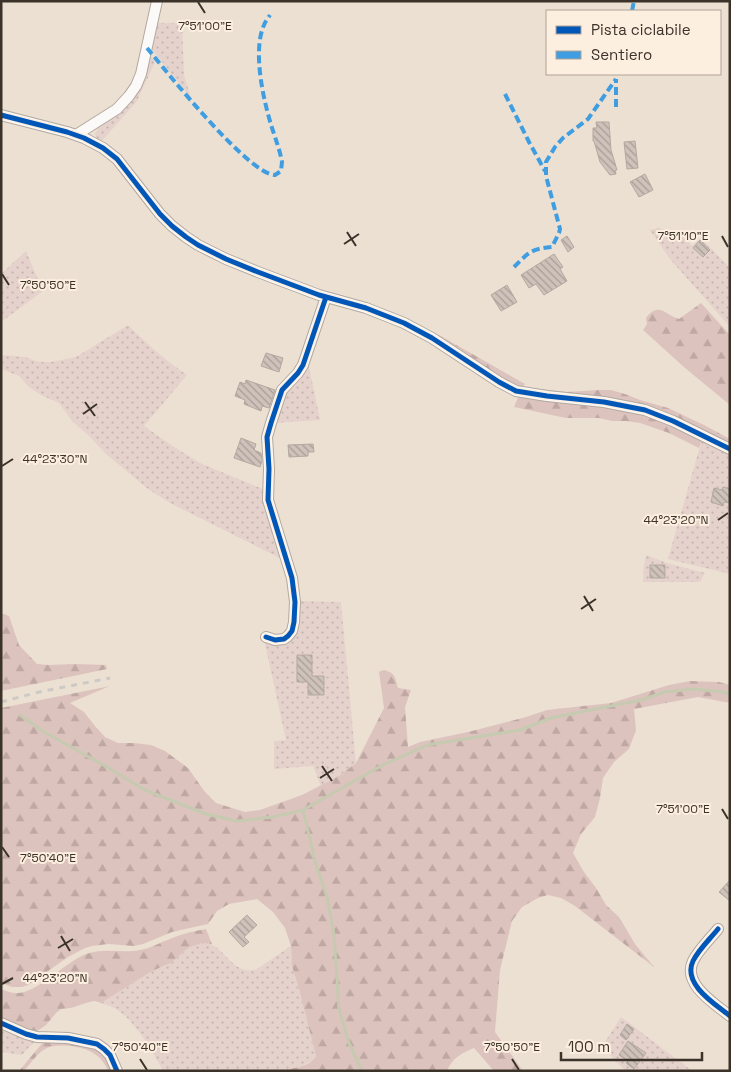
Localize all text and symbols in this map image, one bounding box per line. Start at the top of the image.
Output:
legend [546,10,721,75]
text: 7°51'00"E [178,18,232,34]
text: Pista ciclabile [591,20,691,39]
text: Sentiero [591,45,652,64]
text: 7°51'10"E [658,228,709,244]
text: 7°50'50"E [20,277,76,293]
text: 44°23'30"N [22,451,88,467]
text: 44°23'20"N [643,512,709,528]
text: 7°51'00"E [656,801,710,817]
text: 7°50'40"E [20,850,76,866]
text: 44°23'20"N [22,970,88,986]
scale bar [561,1030,702,1062]
text: 100 m [568,1037,610,1056]
text: 7°50'40"E [112,1039,168,1055]
text: 7°50'50"E [484,1039,540,1055]

